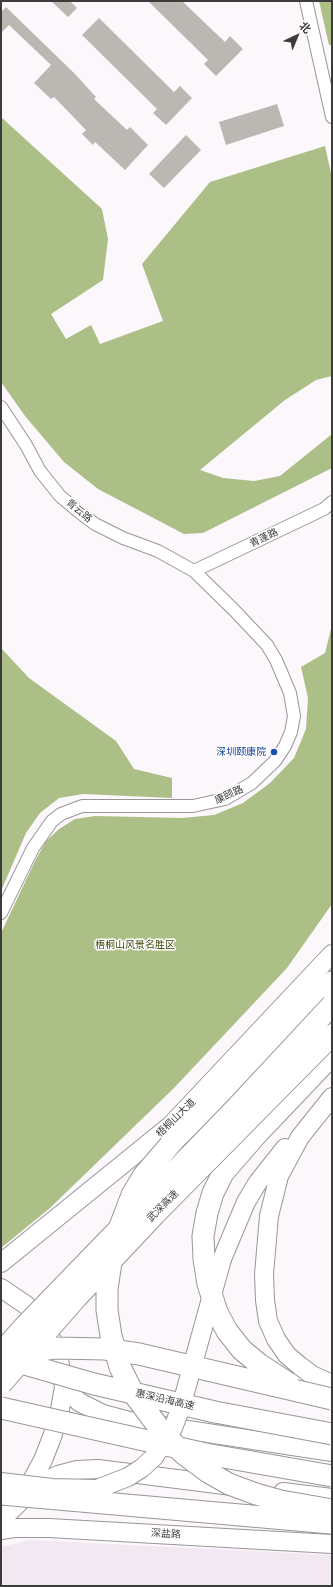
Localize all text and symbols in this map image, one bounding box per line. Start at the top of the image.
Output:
north arrow [277,16,317,56]
text: 北 [297,19,314,36]
street label: 青云路 [64,497,94,525]
street label: 青蓬路 [248,526,280,550]
place label: 深圳颐康院 [216,746,266,758]
marker: 深圳颐康院 [269,747,279,757]
street label: 康颐路 [213,783,245,807]
park label: 梧桐山风景名胜区 [95,939,175,951]
street label: 梧桐山大道 [154,1096,198,1140]
street label: 武深高速 [145,1188,181,1224]
street label: 惠深沿海高速 [134,1387,196,1413]
street label: 深盐路 [151,1527,181,1541]

